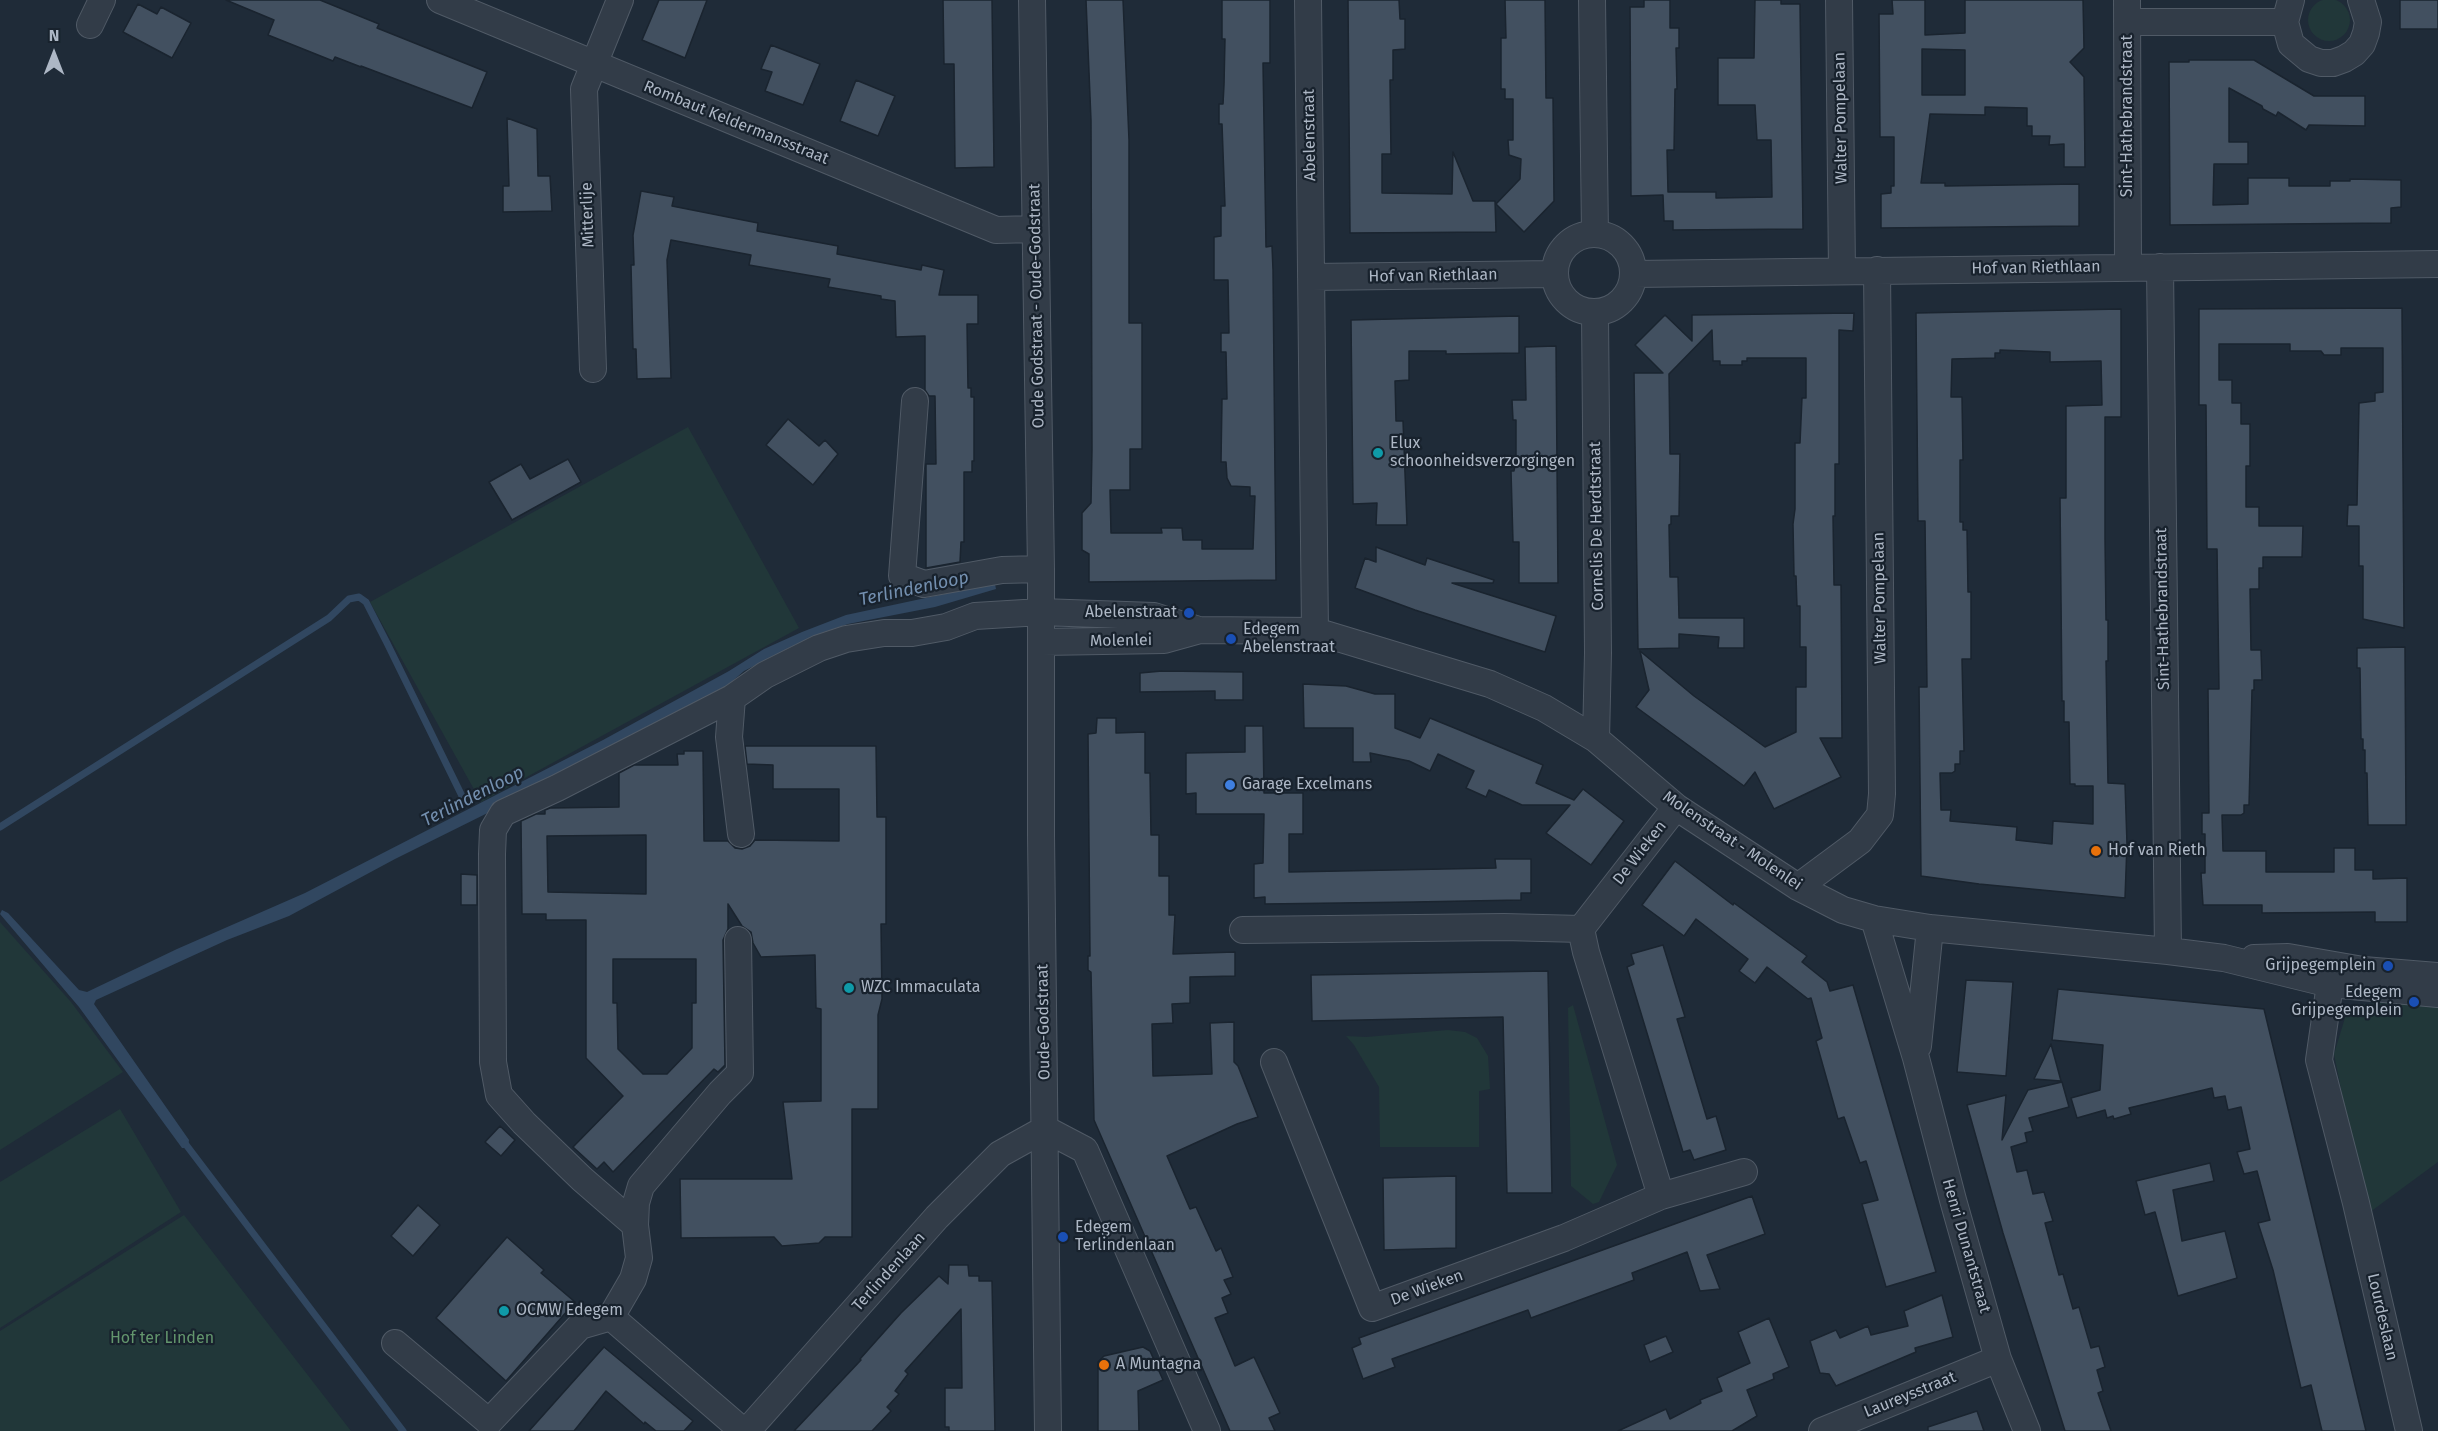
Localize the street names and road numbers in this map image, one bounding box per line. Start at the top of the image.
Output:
street label: Sint-Hathebrandstraat [2118,35,2138,197]
street label: Walter Pompelaan [1830,52,1852,184]
street label: Rombaut Keldermansstraat [641,77,831,169]
street label: Abelenstraat [1300,89,1320,181]
street label: Mitterlije [577,182,599,248]
street label: Oude Godstraat - Oude-Godstraat [1025,183,1049,429]
street label: Hof van Riethlaan [1971,257,2101,279]
street label: Hof van Riethlaan [1368,265,1498,287]
street label: Cornelis De Herdtstraat [1586,441,1608,611]
street label: Sint-Hathebrandstraat [2152,528,2174,690]
street label: Walter Pompelaan [1869,532,1891,664]
street label: Molenlei [1090,631,1152,651]
street label: Molenstraat - Molenlei [1659,787,1805,895]
street label: De Wieken [1609,817,1671,889]
street label: Oude-Godstraat [1033,964,1055,1080]
street label: Henri Dunantstraat [1938,1177,1994,1315]
street label: Terlindenlaan [848,1228,930,1316]
street label: De Wieken [1388,1266,1466,1310]
street label: Lourdeslaan [2363,1271,2401,1363]
street label: Laureysstraat [1861,1368,1959,1422]

